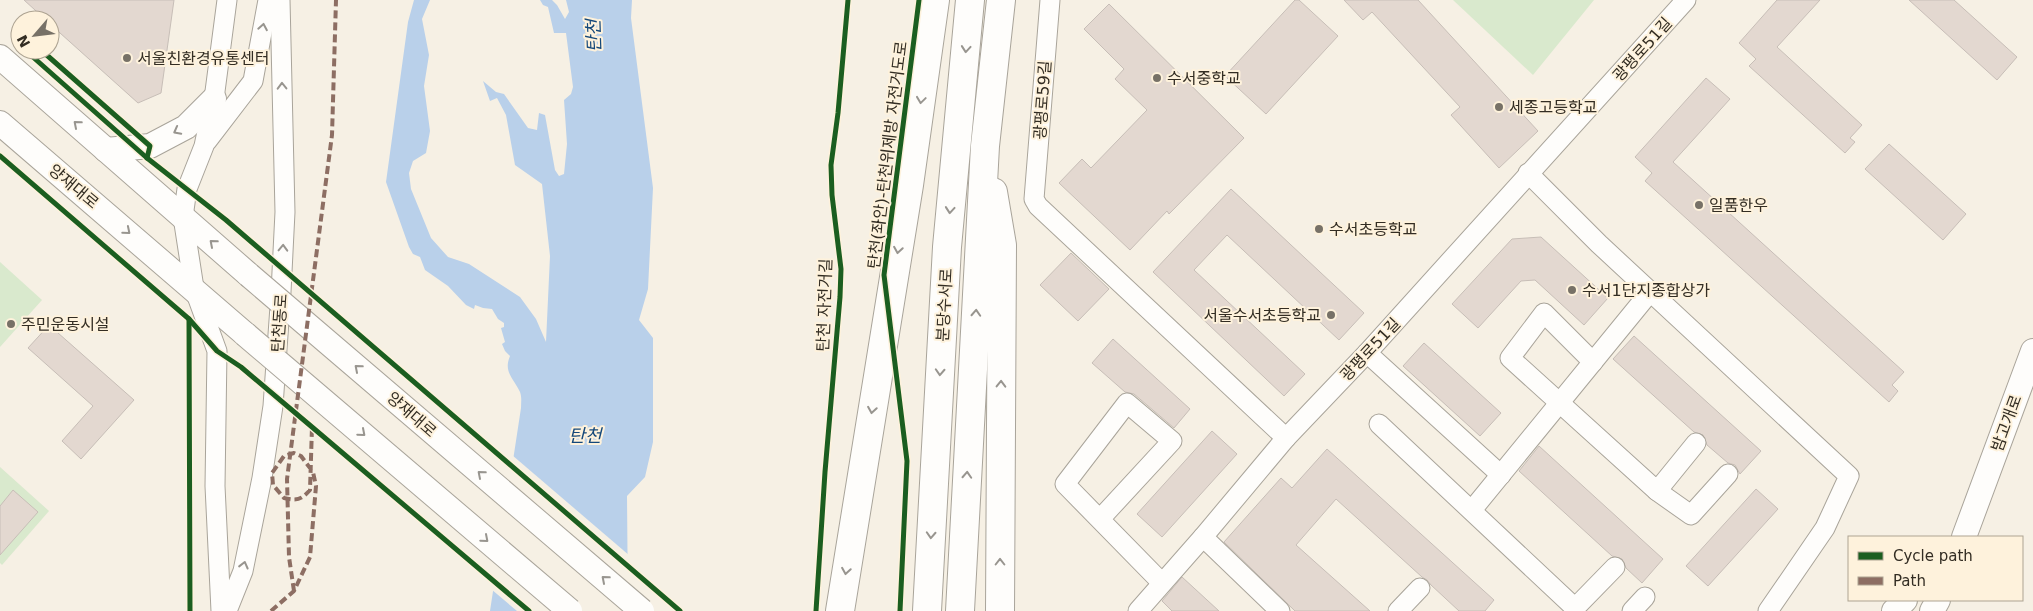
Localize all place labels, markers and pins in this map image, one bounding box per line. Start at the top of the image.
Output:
place label: 서울친환경유통센터 [137,49,269,68]
marker: 서울친환경유통센터 [121,52,133,64]
place label: 수서중학교 [1167,69,1241,88]
marker: 수서중학교 [1151,72,1163,84]
place label: 세종고등학교 [1509,98,1597,117]
marker: 세종고등학교 [1493,101,1505,113]
place label: 일품한우 [1709,196,1768,215]
marker: 일품한우 [1693,199,1705,211]
place label: 수서초등학교 [1329,220,1417,239]
marker: 수서초등학교 [1313,223,1325,235]
place label: 수서1단지종합상가 [1582,281,1710,300]
marker: 수서1단지종합상가 [1566,284,1578,296]
place label: 서울수서초등학교 [1203,306,1321,325]
marker: 서울수서초등학교 [1325,309,1337,321]
place label: 주민운동시설 [21,315,109,334]
marker: 주민운동시설 [5,318,17,330]

